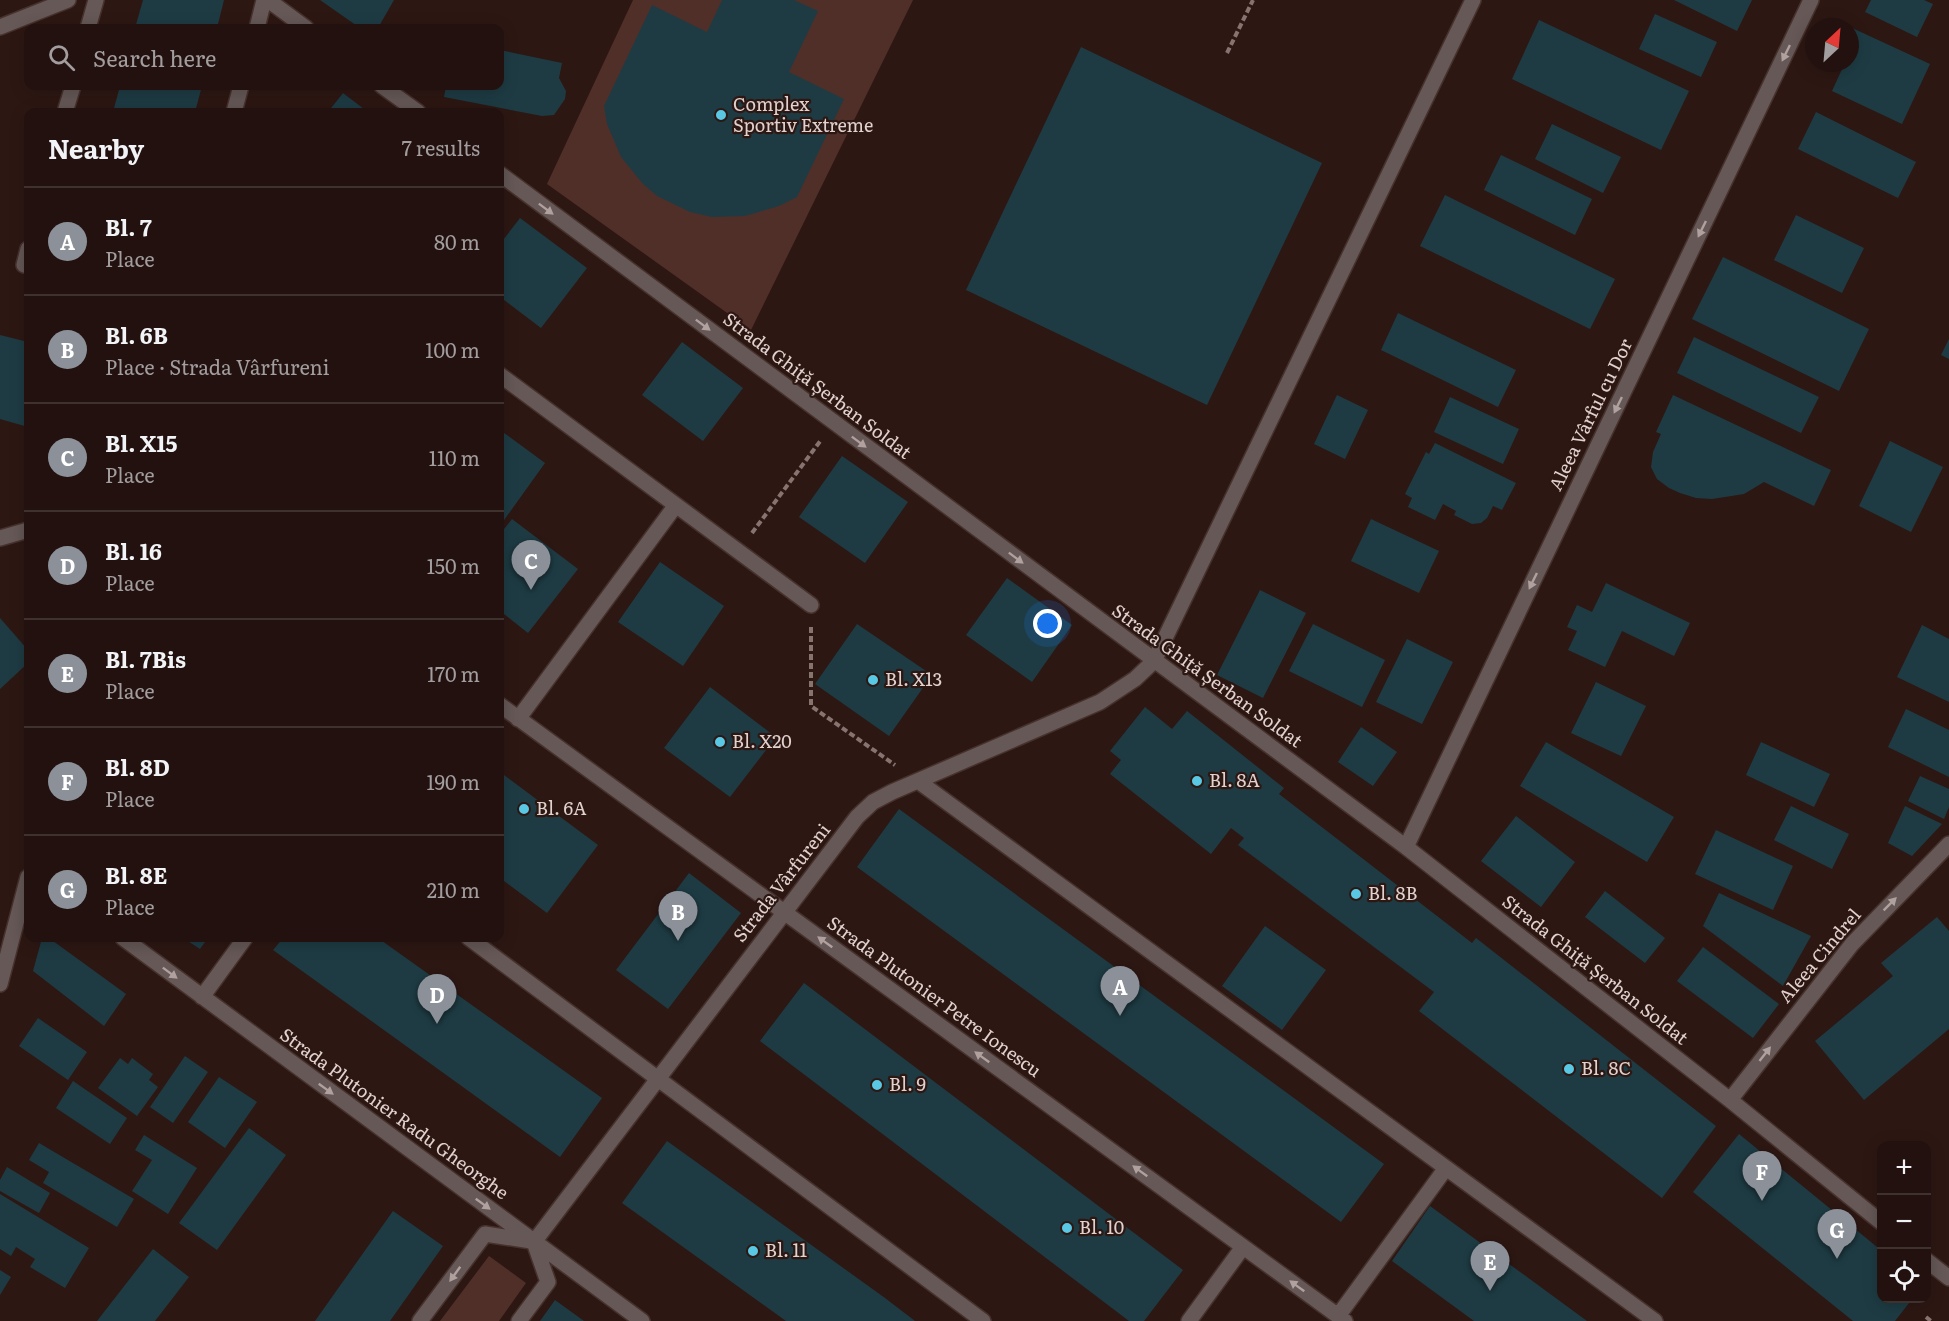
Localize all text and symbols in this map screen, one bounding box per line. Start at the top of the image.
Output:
north arrow [1805,18,1859,72]
search box [24,24,504,90]
icon: search [45,41,78,74]
text: Search here [93,41,216,74]
one-way arrow [1781,44,1790,61]
place label: Complex Sportiv Extreme [733,90,873,138]
marker: Complex Sportiv Extreme [714,108,728,122]
text: Nearby [48,128,144,167]
text: 7 results [402,132,480,162]
one-way arrow [539,202,554,214]
text: Bl. 7 [105,210,152,243]
one-way arrow [1697,220,1706,237]
text: A [60,226,75,256]
text: 80 m [434,226,480,256]
text: Place [105,243,155,273]
street label: Strada Ghiță Șerban Soldat [718,305,918,465]
text: Bl. 6B [105,318,168,351]
one-way arrow [694,319,710,331]
street label: Aleea Vârful cu Dor [1541,333,1638,495]
text: B [61,334,74,364]
text: 100 m [425,334,480,364]
text: Place · Strada Vârfureni [105,351,329,381]
one-way arrow [1613,396,1622,413]
text: Bl. X15 [105,426,178,459]
one-way arrow [852,435,867,447]
text: C [60,442,75,472]
text: 110 m [429,442,480,472]
text: Place [105,459,155,489]
text: Bl. 16 [105,534,162,567]
pin: C [512,540,550,590]
text: D [60,550,75,580]
text: 150 m [427,550,480,580]
one-way arrow [1008,552,1023,564]
text: Place [105,567,155,597]
one-way arrow [1529,572,1538,589]
street label: Strada Ghiță Șerban Soldat [1107,596,1309,754]
your location [1033,609,1062,638]
text: Bl. 7Bis [105,642,186,675]
text: E [61,658,74,688]
text: 170 m [427,658,480,688]
place label: Bl. X13 [885,665,942,692]
marker: Bl. X13 [866,673,880,687]
text: Place [105,675,155,705]
place label: Bl. X20 [732,727,792,754]
marker: Bl. X20 [713,735,727,749]
text: Bl. 8D [105,750,170,783]
text: F [61,766,74,796]
text: 190 m [426,766,480,796]
place label: Bl. 8A [1209,766,1260,793]
marker: Bl. 8A [1190,774,1204,788]
text: Place [105,783,155,813]
place label: Bl. 6A [536,794,586,821]
marker: Bl. 6A [517,802,531,816]
street label: Strada Vârfureni [726,817,836,947]
text: Bl. 8E [105,858,167,891]
text: G [60,874,75,904]
text: 210 m [427,874,480,904]
place label: Bl. 8B [1368,879,1417,906]
marker: Bl. 8B [1349,887,1363,901]
street label: Strada Ghiță Șerban Soldat [1497,888,1695,1051]
text: Place [105,891,155,921]
pin: B [658,892,698,941]
one-way arrow [1883,897,1897,912]
street label: Aleea Cindrel [1771,902,1866,1008]
street label: Strada Plutonier Petre Ionescu [822,909,1048,1083]
one-way arrow [817,936,833,948]
one-way arrow [162,966,177,978]
pin: A [1100,966,1140,1016]
pin: D [418,974,456,1024]
street label: Strada Plutonier Radu Gheorghe [275,1021,515,1205]
one-way arrow [1759,1046,1772,1062]
one-way arrow [975,1051,991,1063]
place label: Bl. 8C [1581,1054,1631,1081]
marker: Bl. 8C [1562,1062,1576,1076]
place label: Bl. 9 [889,1070,926,1097]
marker: Bl. 9 [870,1078,884,1092]
one-way arrow [319,1082,334,1094]
map controls [1877,1141,1931,1303]
button: + [1877,1141,1931,1195]
pin: F [1742,1152,1782,1201]
one-way arrow [1132,1166,1147,1178]
button: − [1877,1195,1931,1249]
one-way arrow [476,1198,491,1210]
pin: G [1818,1210,1856,1259]
place label: Bl. 10 [1079,1213,1124,1240]
marker: Bl. 10 [1060,1221,1074,1235]
place label: Bl. 11 [765,1236,807,1263]
pin: E [1470,1242,1510,1291]
marker: Bl. 11 [746,1244,760,1258]
button: locate [1877,1249,1931,1303]
one-way arrow [449,1267,461,1282]
one-way arrow [1290,1281,1305,1293]

